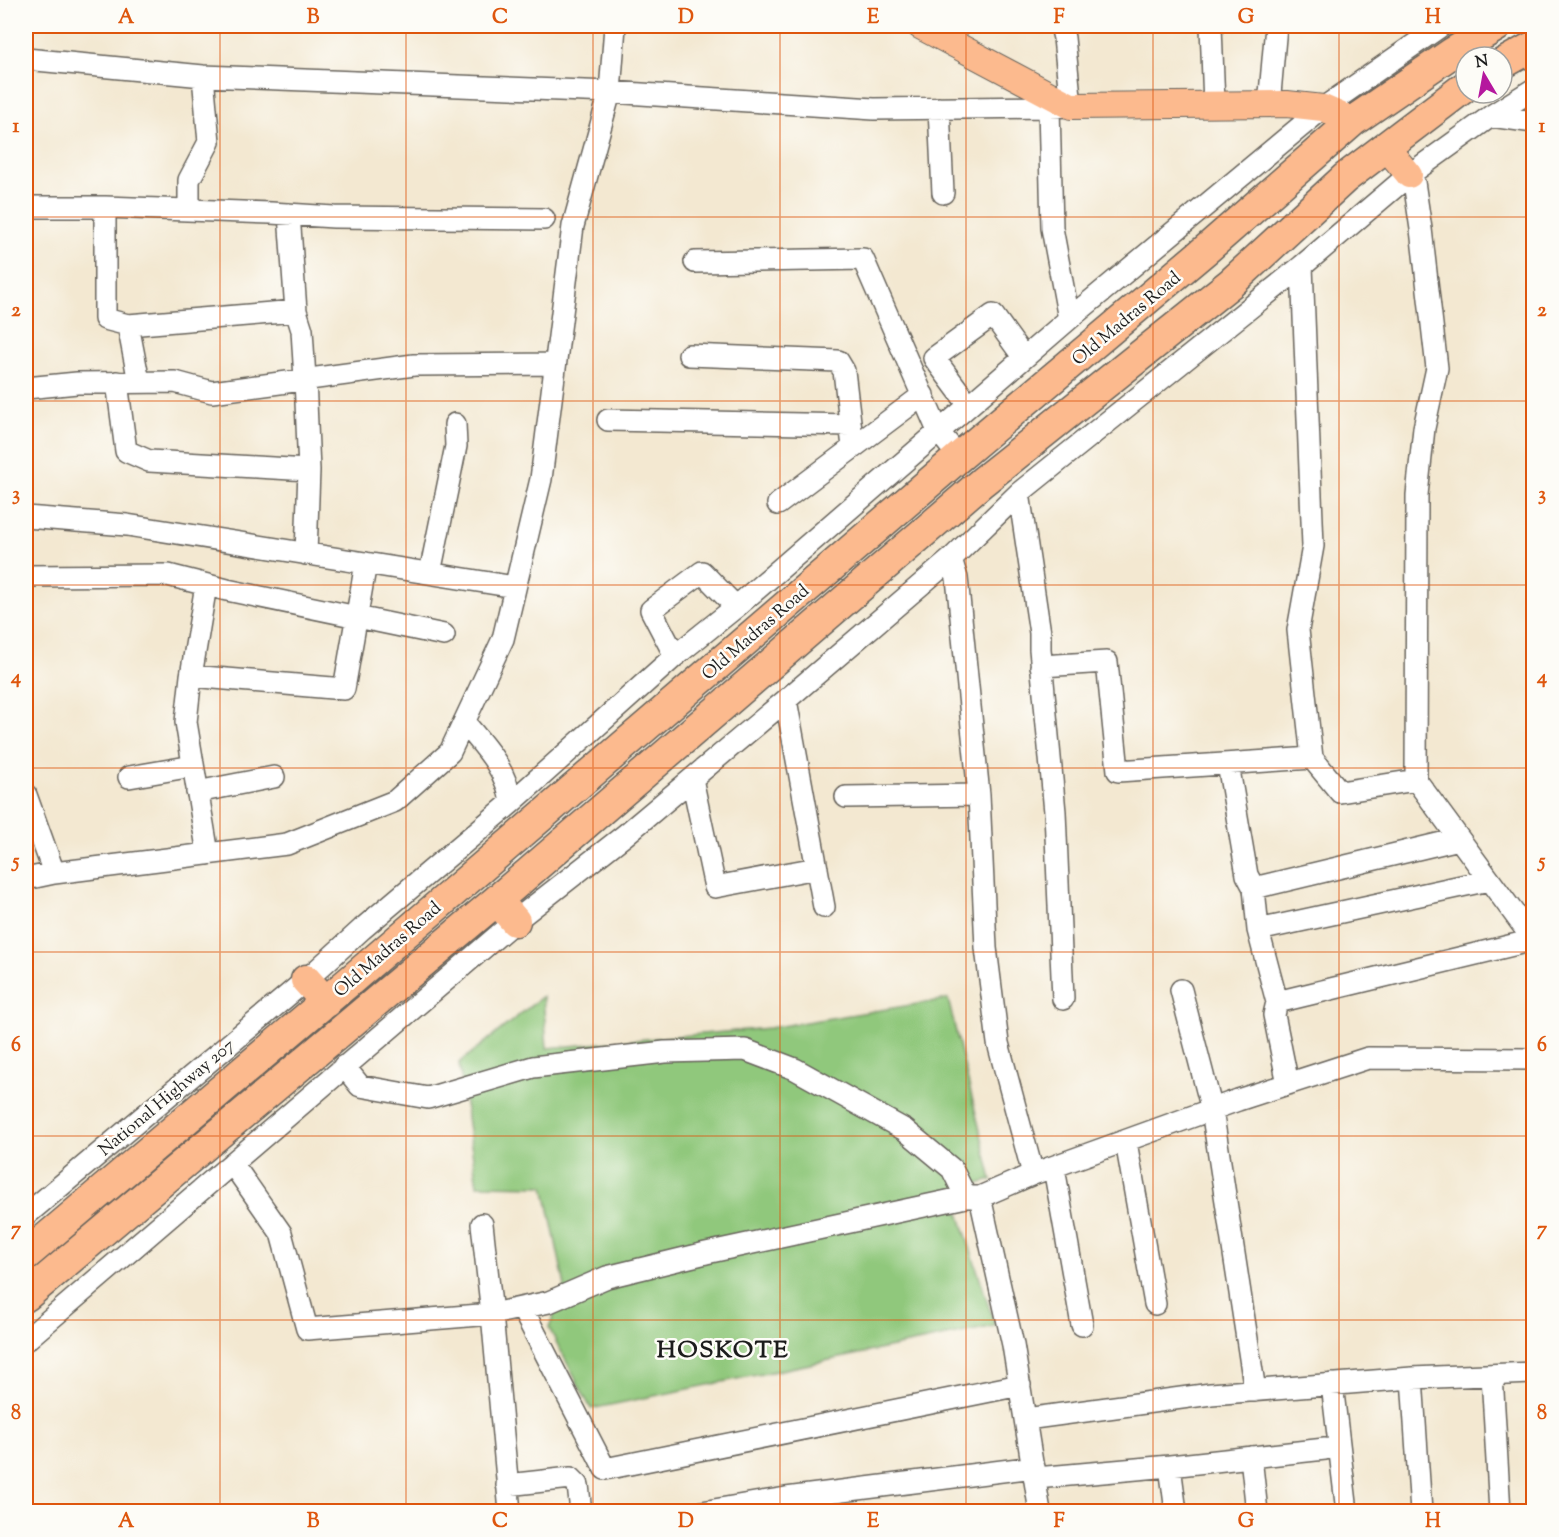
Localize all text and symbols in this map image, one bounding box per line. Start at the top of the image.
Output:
text: A [118,4,135,33]
text: B [307,4,320,33]
text: C [492,4,508,33]
text: D [678,4,694,33]
text: E [867,4,880,33]
text: F [1053,4,1065,33]
text: G [1238,4,1255,33]
text: H [1425,4,1441,33]
north arrow [1454,45,1514,105]
text: N [1474,50,1490,75]
text: 1 [13,113,20,142]
text: 1 [1539,113,1546,142]
street label: Old Madras Road [1067,266,1187,373]
text: 2 [11,297,21,326]
text: 2 [1537,297,1547,326]
text: 3 [12,481,20,510]
text: 3 [1538,481,1546,510]
street label: Old Madras Road [697,579,816,688]
text: 4 [10,664,21,693]
text: 4 [1536,664,1547,693]
text: 5 [11,848,20,877]
text: 5 [1537,848,1546,877]
street label: Old Madras Road [329,896,448,1005]
text: 6 [11,1032,21,1061]
text: 6 [1537,1032,1547,1061]
street label: National Highway 207 [93,1034,241,1163]
text: 7 [11,1216,22,1245]
text: 7 [1537,1216,1548,1245]
district label: HOSKOTE [657,1334,789,1368]
text: 8 [11,1400,21,1429]
text: 8 [1537,1400,1547,1429]
text: A [118,1508,135,1537]
text: B [307,1508,320,1537]
text: C [492,1508,508,1537]
text: D [678,1508,694,1537]
text: E [867,1508,880,1537]
text: F [1053,1508,1065,1537]
text: G [1238,1508,1255,1537]
text: H [1425,1508,1441,1537]

